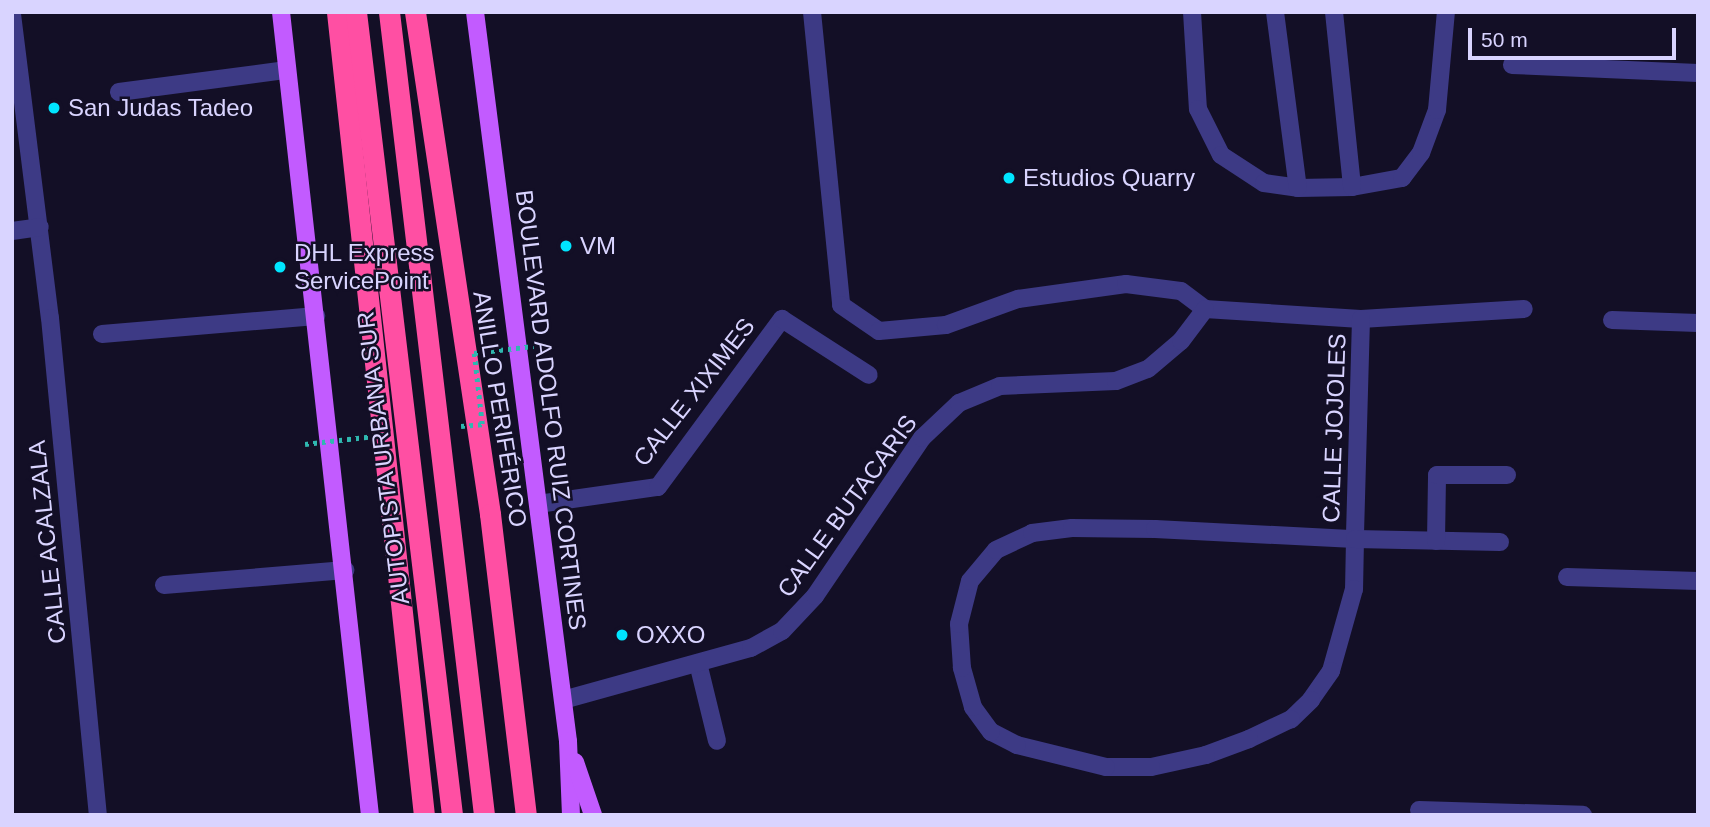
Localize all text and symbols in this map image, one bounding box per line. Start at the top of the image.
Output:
scale bar [1472,14,1680,58]
text: 50 m [1481,28,1528,51]
place label: San Judas Tadeo [68,94,253,122]
marker: San Judas Tadeo [46,100,62,116]
place label: Estudios Quarry [1023,164,1195,192]
marker: Estudios Quarry [1001,170,1017,186]
street label: BOULEVARD ADOLFO RUIZ CORTINES [510,188,592,632]
place label: VM [580,232,616,260]
marker: VM [558,238,574,254]
place label: DHL Express ServicePoint [294,239,435,295]
marker: DHL Express ServicePoint [272,259,288,275]
street label: ANILLO PERIFÉRICO [467,289,533,529]
street label: AUTOPISTA URBANA SUR [351,308,415,608]
street label: CALLE XIXIMES [627,312,761,472]
street label: CALLE JOJOLES [1316,333,1352,523]
street label: CALLE BUTACARIS [771,409,923,603]
street label: CALLE ACALZALA [22,438,72,646]
place label: OXXO [636,621,705,649]
marker: OXXO [614,627,630,643]

